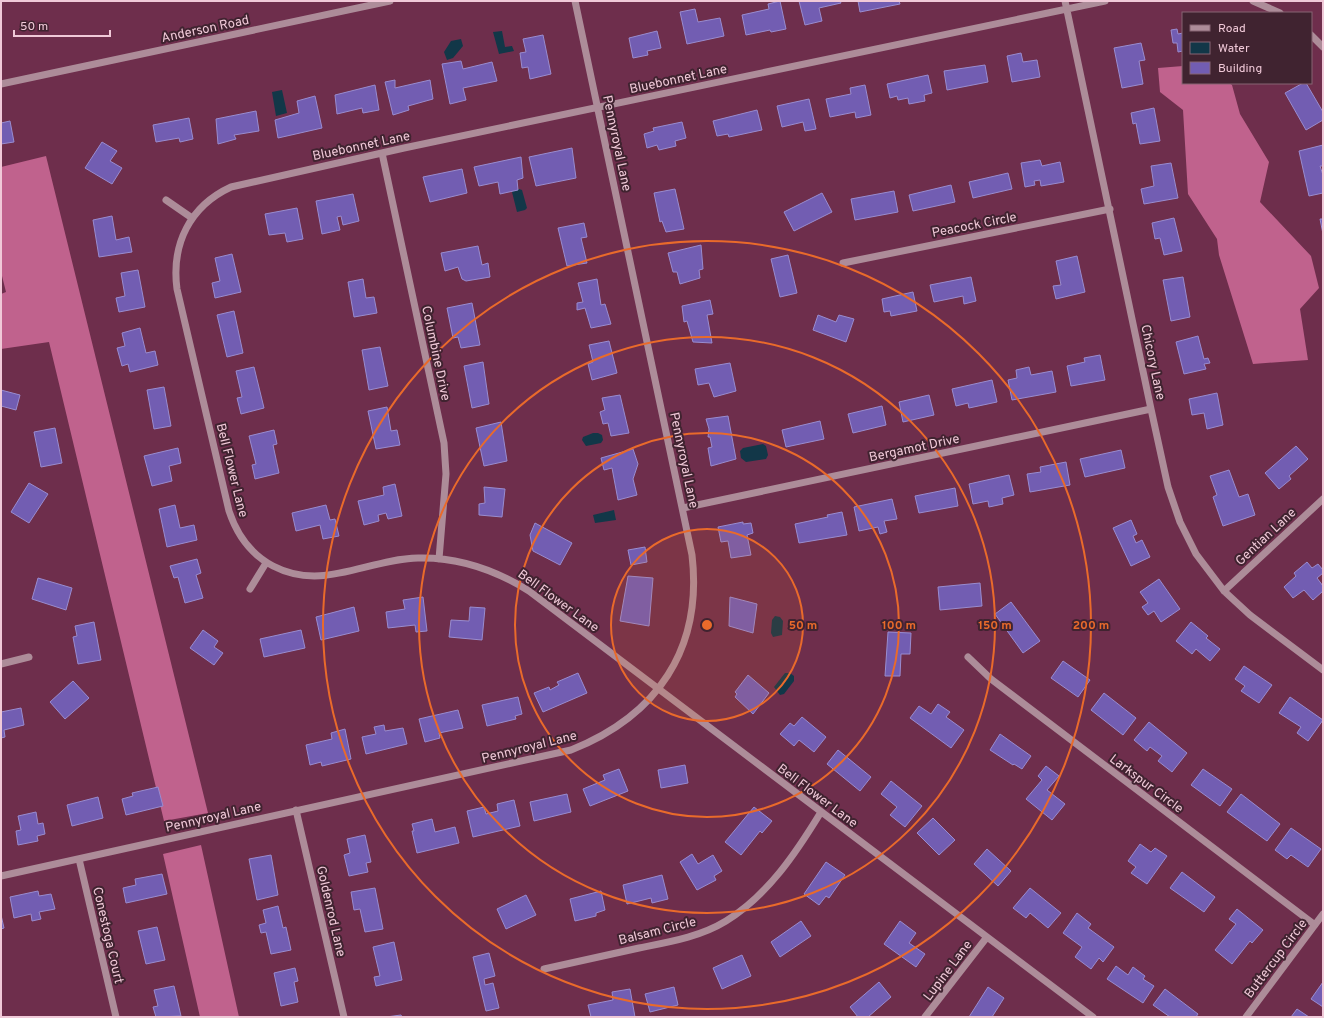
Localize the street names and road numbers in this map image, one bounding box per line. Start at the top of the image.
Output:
street label: Anderson Road [160,13,251,47]
street label: Bluebonnet Lane [628,62,729,98]
street label: Pennyroyal Lane [598,94,634,193]
street label: Bluebonnet Lane [311,129,412,165]
street label: Peacock Circle [931,210,1018,242]
street label: Columbine Drive [417,305,453,402]
street label: Chicory Lane [1136,323,1168,402]
street label: Pennyroyal Lane [665,411,701,510]
street label: Bell Flower Lane [212,422,250,519]
street label: Bergamot Drive [868,432,961,466]
street label: Gentian Lane [1233,505,1300,570]
street label: Bell Flower Lane [514,567,602,636]
street label: Pennyroyal Lane [480,728,579,768]
street label: Larkspur Circle [1106,752,1186,818]
street label: Bell Flower Lane [773,761,860,832]
street label: Pennyroyal Lane [164,799,263,837]
street label: Goldenrod Lane [312,864,348,958]
street label: Conestoga Court [88,885,126,985]
street label: Balsam Circle [617,915,698,949]
street label: Buttercup Circle [1242,917,1311,1002]
street label: Lupine Lane [921,938,977,1005]

